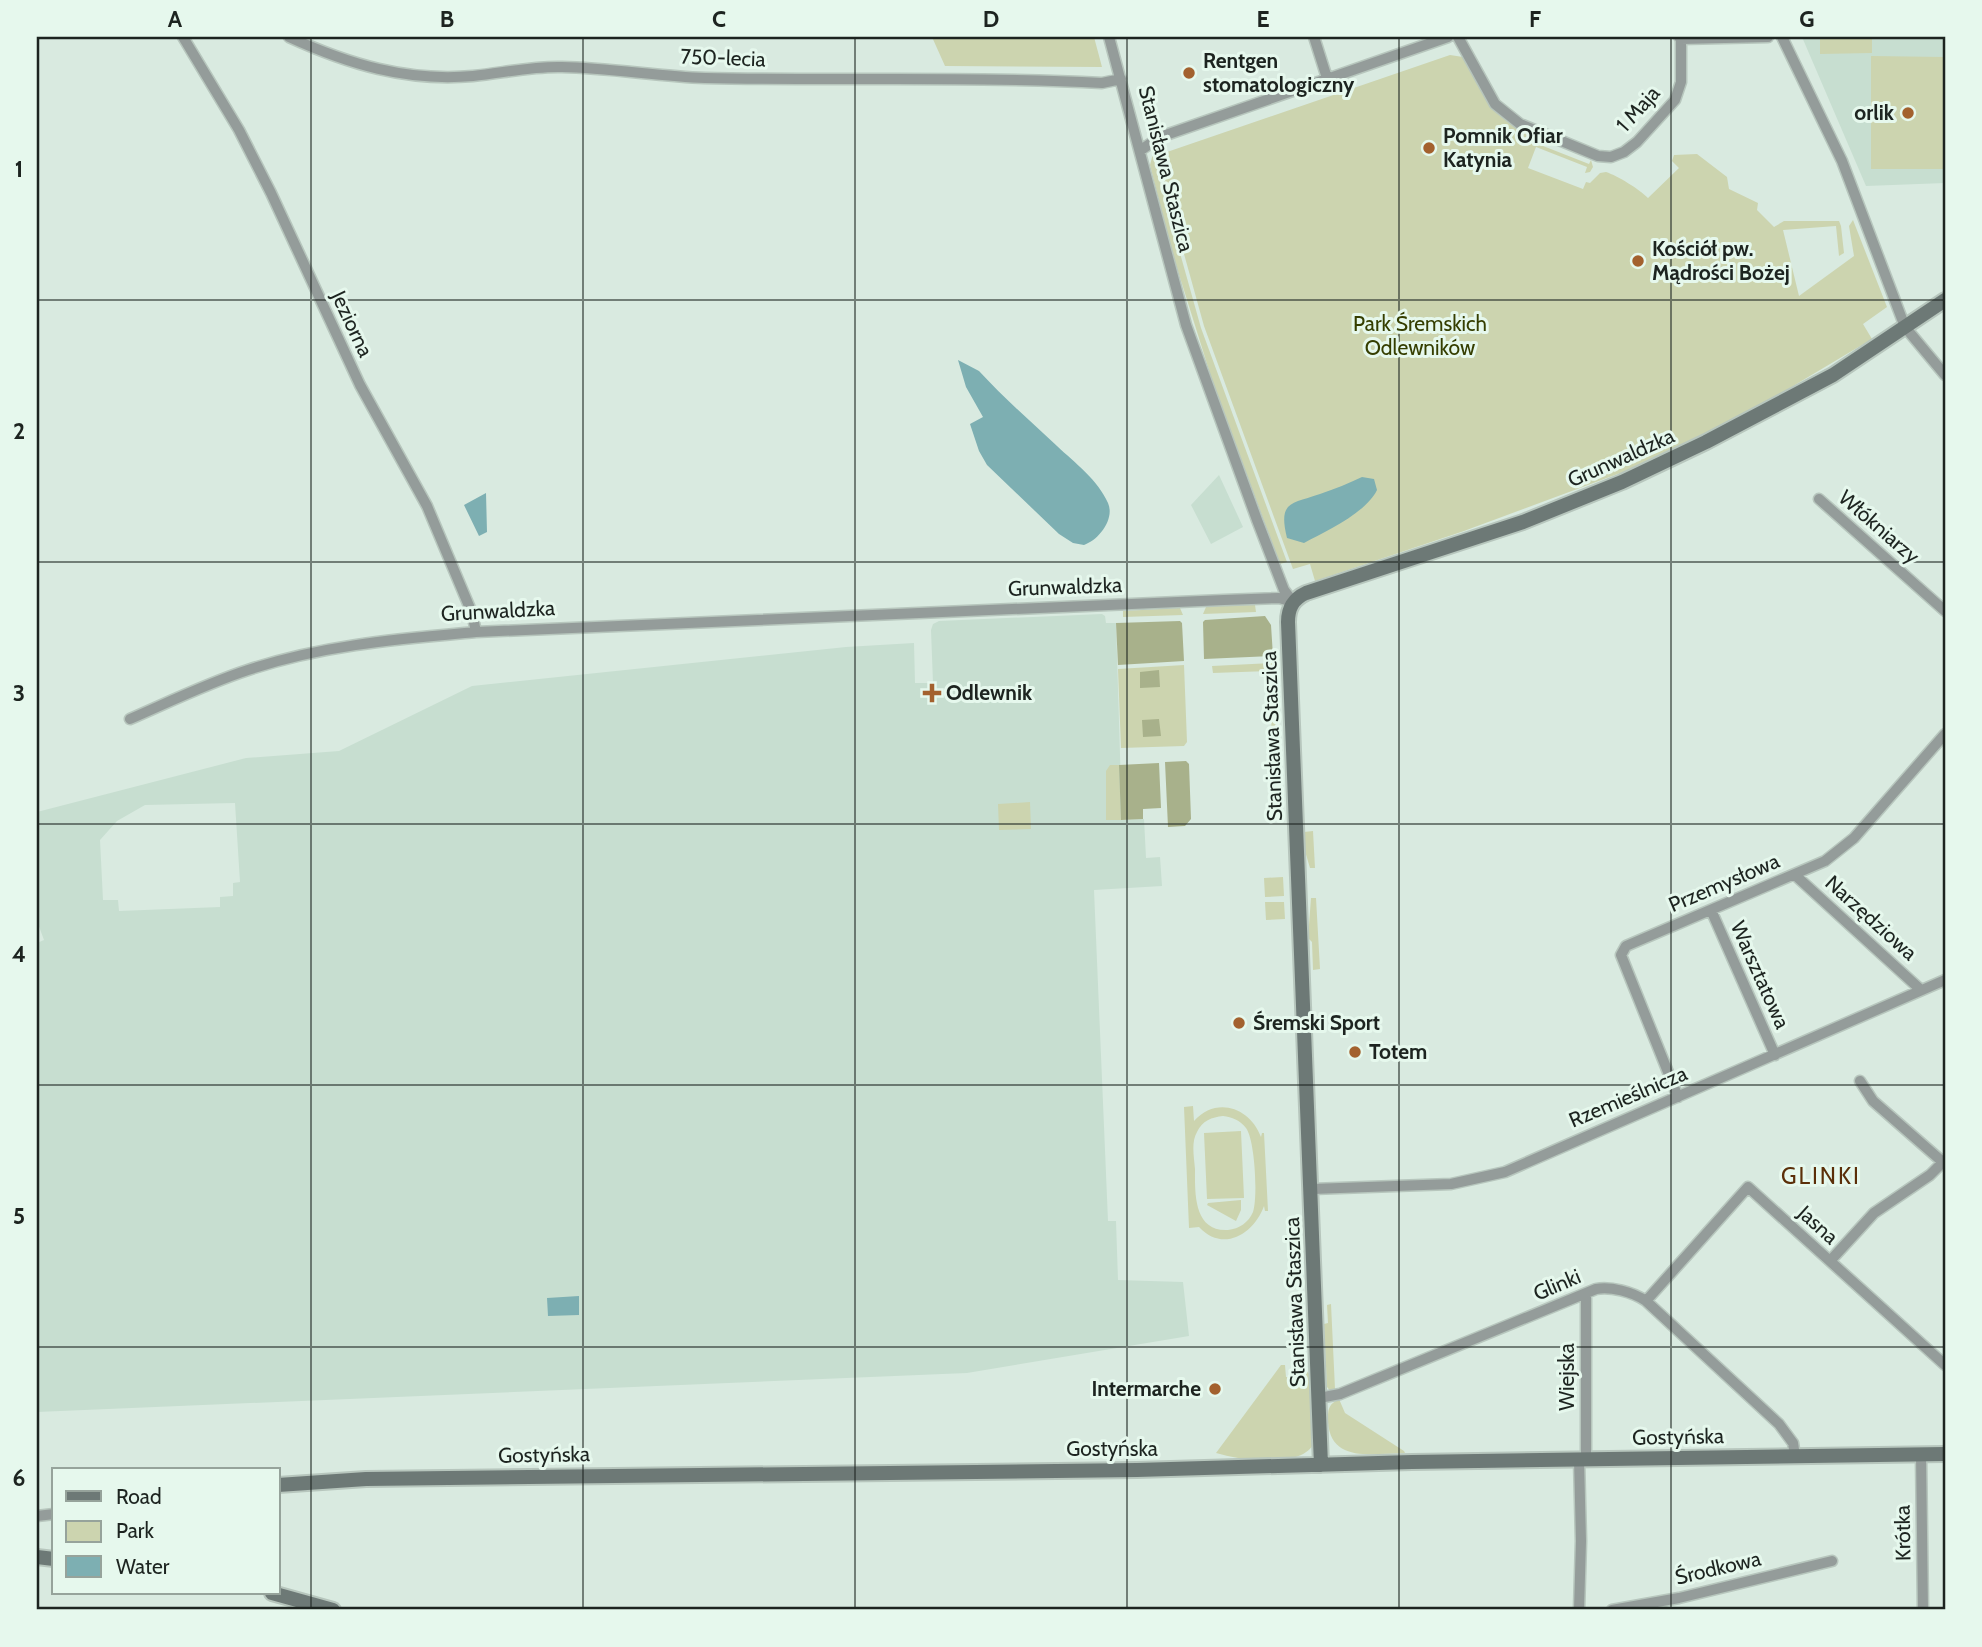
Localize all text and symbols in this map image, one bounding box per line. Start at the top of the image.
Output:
text: A [168,5,183,33]
text: B [440,5,454,33]
text: C [712,5,726,33]
text: D [983,5,999,33]
text: E [1256,5,1270,33]
text: F [1529,5,1541,33]
text: G [1799,5,1815,33]
street label: 750-lecia [680,44,766,71]
place label: Rentgen stomatologiczny [1203,48,1355,97]
marker: Rentgen stomatologiczny [1181,65,1197,81]
street label: 1 Maja [1611,81,1665,137]
street label: Stanisława Staszica [1134,83,1199,255]
place label: orlik [1854,100,1895,125]
marker: orlik [1900,105,1916,121]
place label: Pomnik Ofiar Katynia [1443,123,1563,172]
marker: Pomnik Ofiar Katynia [1421,140,1437,156]
text: 1 [15,155,23,183]
place label: Kościół pw. Mądrości Bożej [1652,236,1790,285]
marker: Kościół pw. Mądrości Bożej [1630,253,1646,269]
street label: Jeziorna [326,286,379,361]
park label: Park Śremskich Odlewników [1353,311,1487,360]
text: 2 [13,417,25,445]
street label: Grunwaldzka [1564,423,1678,492]
street label: Włókniarzy [1834,485,1925,569]
street label: Grunwaldzka [1007,572,1122,601]
street label: Grunwaldzka [440,595,556,626]
street label: Stanisława Staszica [1256,650,1287,822]
text: 3 [13,679,25,707]
place label: Odlewnik [946,680,1033,705]
marker: Odlewnik [924,685,940,701]
street label: Przemysłowa [1665,848,1783,917]
street label: Narzędziowa [1820,870,1922,965]
street label: Warsztatowa [1726,917,1795,1032]
text: 4 [12,940,26,968]
place label: Śremski Sport [1253,1010,1380,1035]
marker: Śremski Sport [1231,1015,1247,1031]
place label: Totem [1369,1039,1427,1064]
marker: Totem [1347,1044,1363,1060]
street label: Rzemieślnicza [1565,1060,1691,1133]
district label: GLINKI [1781,1162,1861,1190]
street label: Jasna [1792,1199,1844,1249]
text: 5 [13,1202,25,1230]
street label: Stanisława Staszica [1279,1216,1310,1388]
street label: Glinki [1529,1263,1584,1306]
street label: Wiejska [1554,1343,1580,1411]
place label: Intermarche [1091,1376,1201,1401]
marker: Intermarche [1207,1381,1223,1397]
street label: Gostyńska [1632,1423,1724,1450]
street label: Gostyńska [1066,1436,1158,1461]
street label: Gostyńska [498,1441,590,1468]
text: 6 [13,1464,25,1492]
legend [52,1468,280,1594]
text: Road [116,1484,162,1509]
street label: Krótka [1890,1505,1915,1561]
text: Park [116,1518,154,1543]
street label: Środkowa [1672,1545,1763,1590]
text: Water [116,1554,170,1579]

